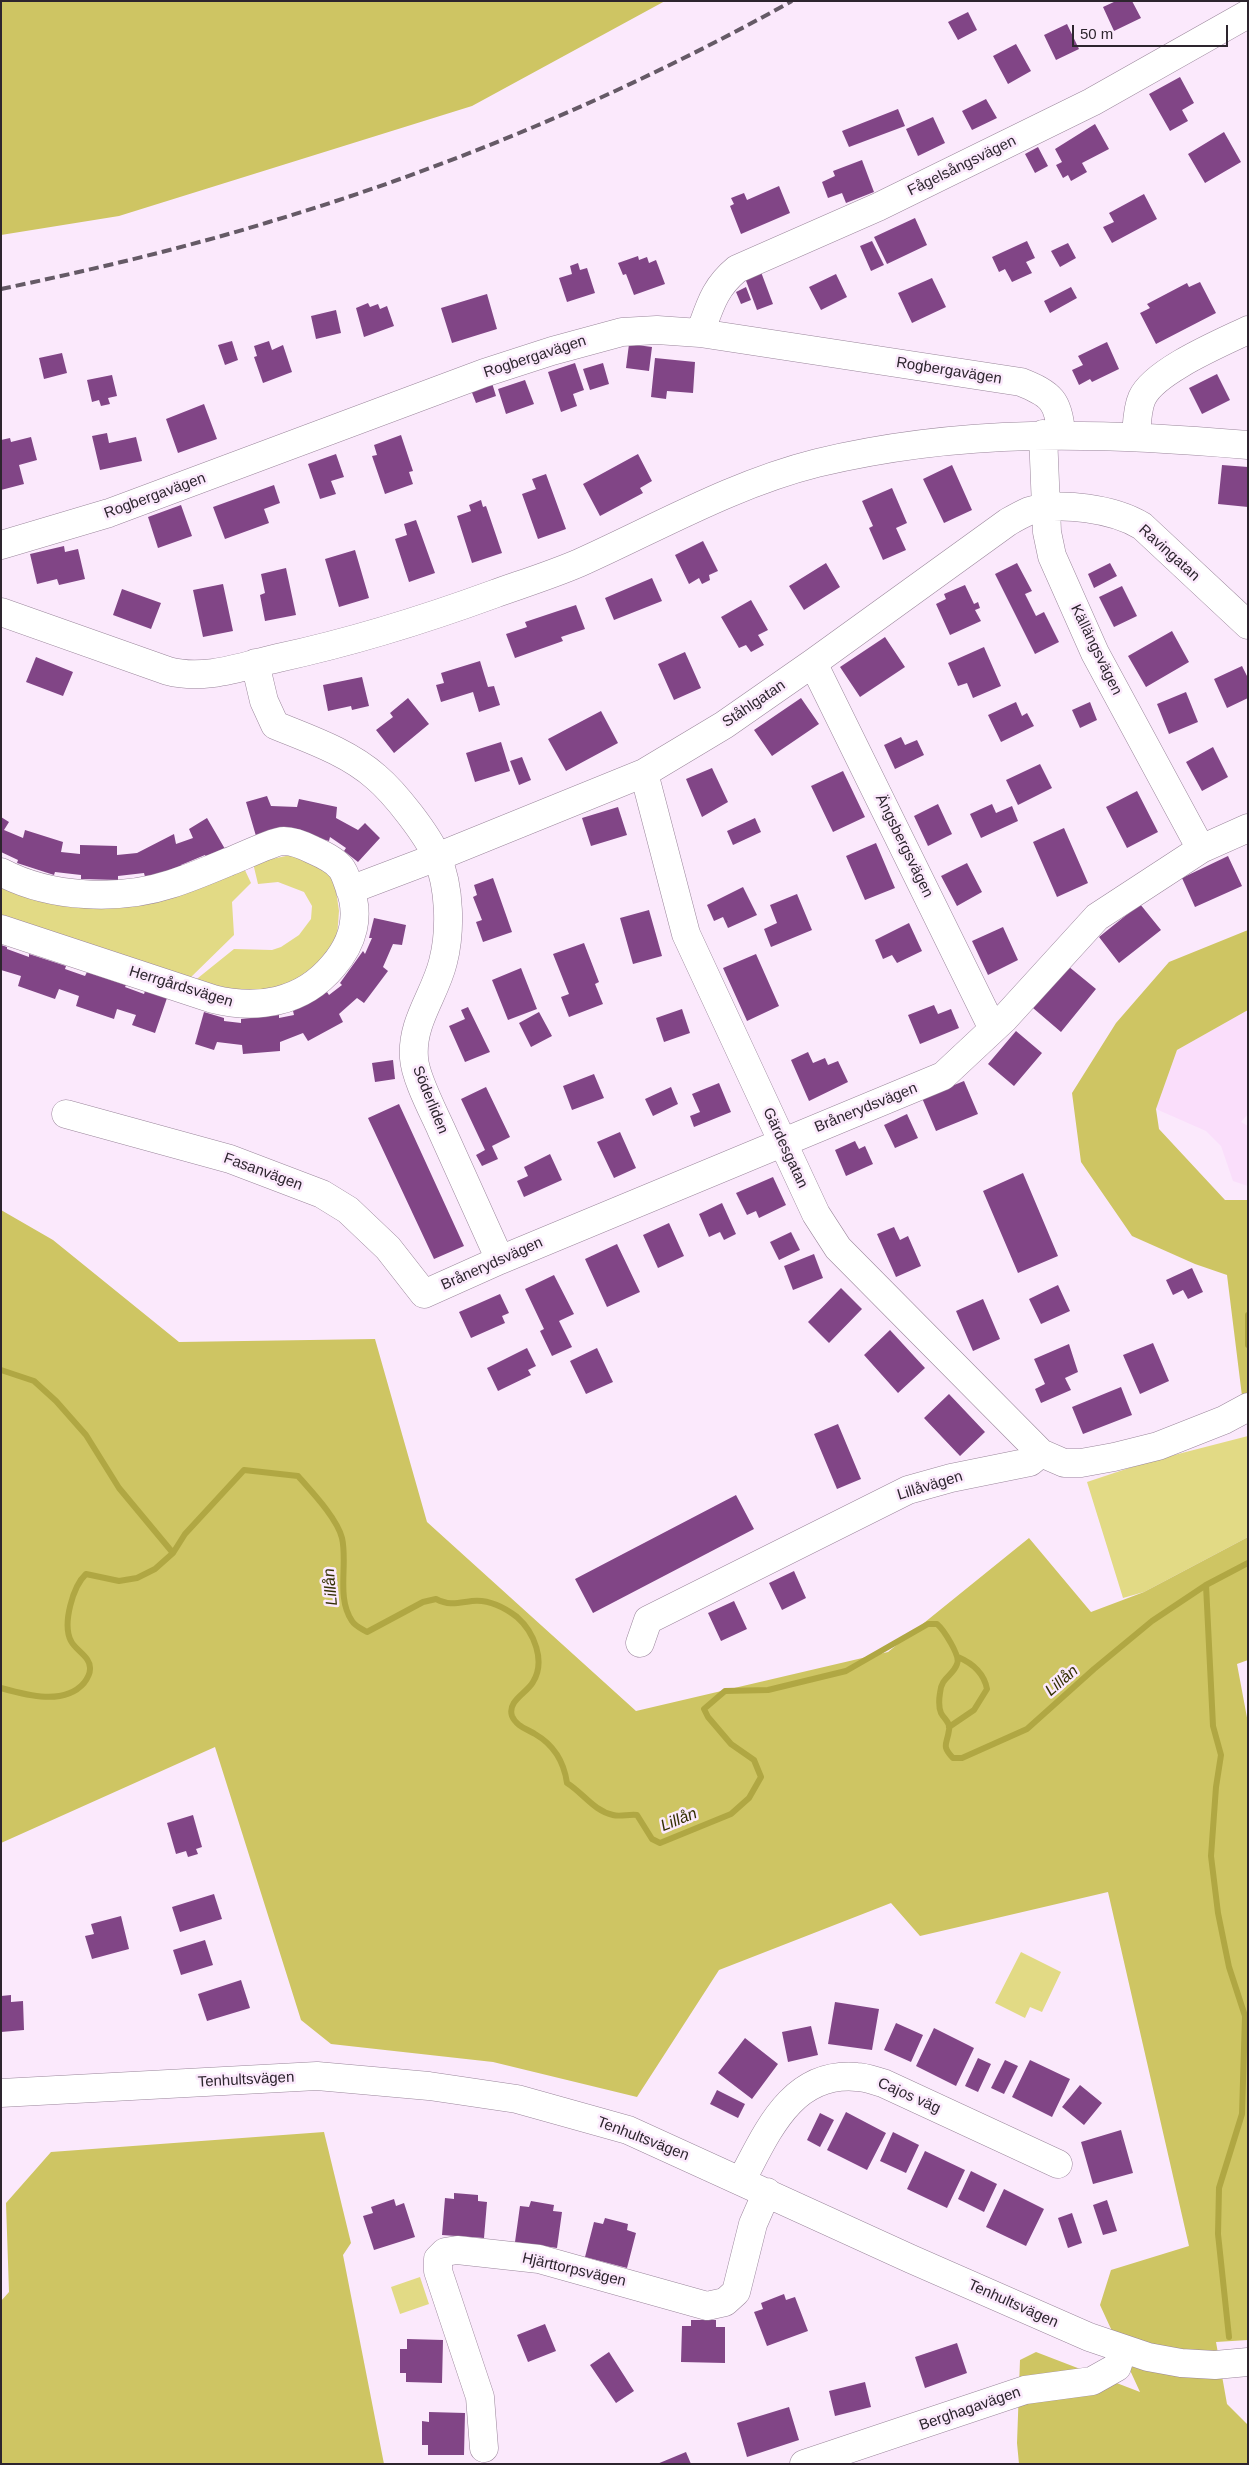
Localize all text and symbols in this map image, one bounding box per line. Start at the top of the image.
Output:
scale bar [1074,15,1230,47]
text: 50 m [1080,25,1113,42]
street label: Fågelsångsvägen [905,132,1019,200]
street label: Rogbergavägen [481,332,589,382]
street label: Rogbergavägen [895,354,1003,388]
street label: Rogbergavägen [102,469,208,523]
street label: Ravingatan [1135,521,1203,585]
street label: Källängsvägen [1066,602,1126,698]
street label: Ståhlgatan [719,676,789,732]
street label: Ängsbergsvägen [871,791,937,901]
street label: Herrgårdsvägen [127,963,235,1011]
street label: Söderliden [408,1063,452,1137]
street label: Brånerydsvägen [812,1079,920,1137]
street label: Gärdesgatan [759,1105,811,1191]
street label: Fasanvägen [221,1149,305,1195]
street label: Brånerydsvägen [438,1234,546,1294]
street label: Lillåvägen [895,1468,965,1504]
water label: Lillån [320,1568,342,1606]
water label: Lillån [1042,1661,1082,1701]
water label: Lillån [658,1804,700,1836]
street label: Tenhultsvägen [197,2068,295,2092]
street label: Cajos väg [875,2074,943,2118]
street label: Tenhultsvägen [595,2113,691,2165]
street label: Hjärttorpsvägen [520,2249,628,2291]
street label: Tenhultsvägen [965,2276,1061,2332]
street label: Berghagavägen [917,2383,1023,2435]

